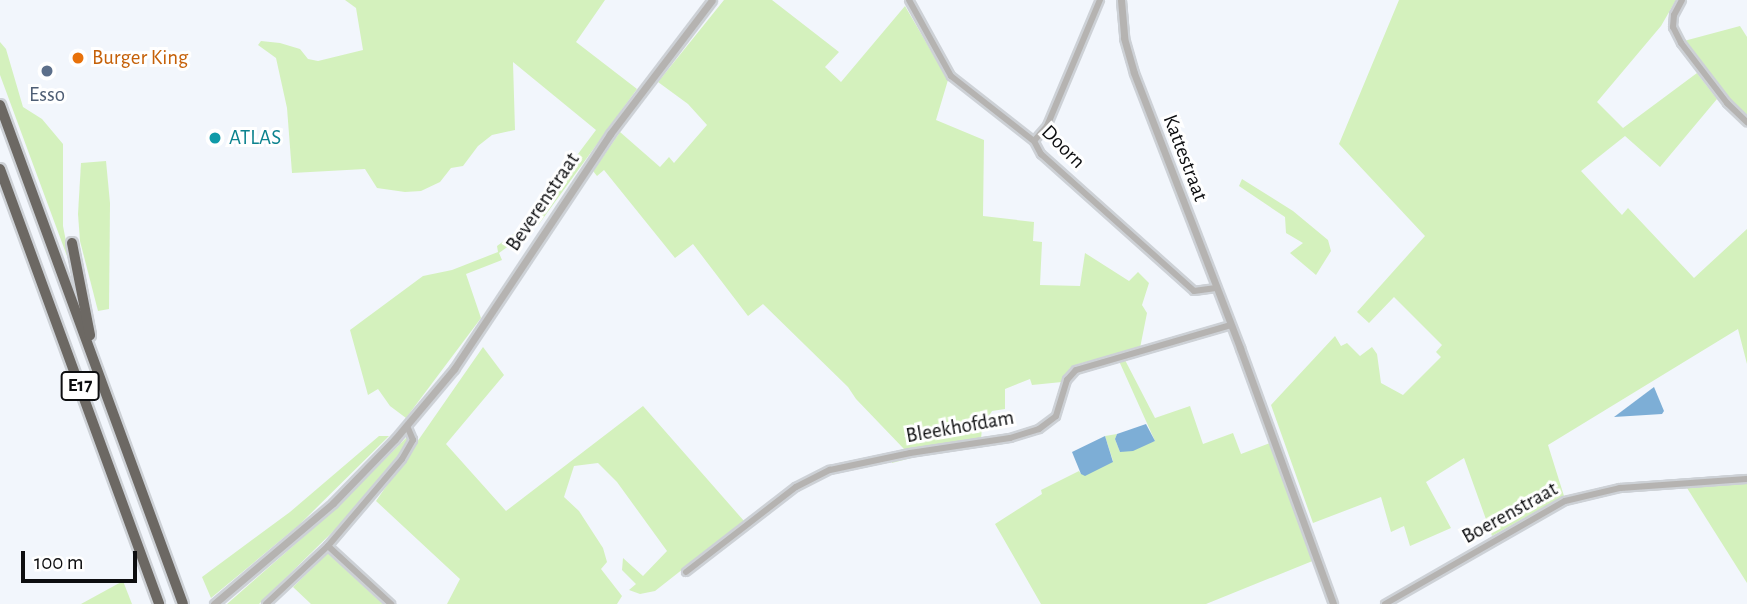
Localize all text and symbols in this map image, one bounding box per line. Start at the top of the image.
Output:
place label: Burger King [92,45,188,71]
marker: Burger King [70,50,86,66]
marker: Esso [39,63,55,79]
place label: Esso [29,82,65,108]
street label: Kattestraat [1157,111,1213,205]
street label: Doorn [1036,120,1090,174]
place label: ATLAS [229,125,281,151]
marker: ATLAS [207,130,223,146]
street label: Beverenstraat [501,148,585,256]
road number: E17 [59,370,101,402]
street label: Bleekhofdam [904,405,1016,449]
street label: Boerenstraat [1458,476,1562,550]
scale bar [24,538,140,582]
text: 100 m [34,552,84,573]

